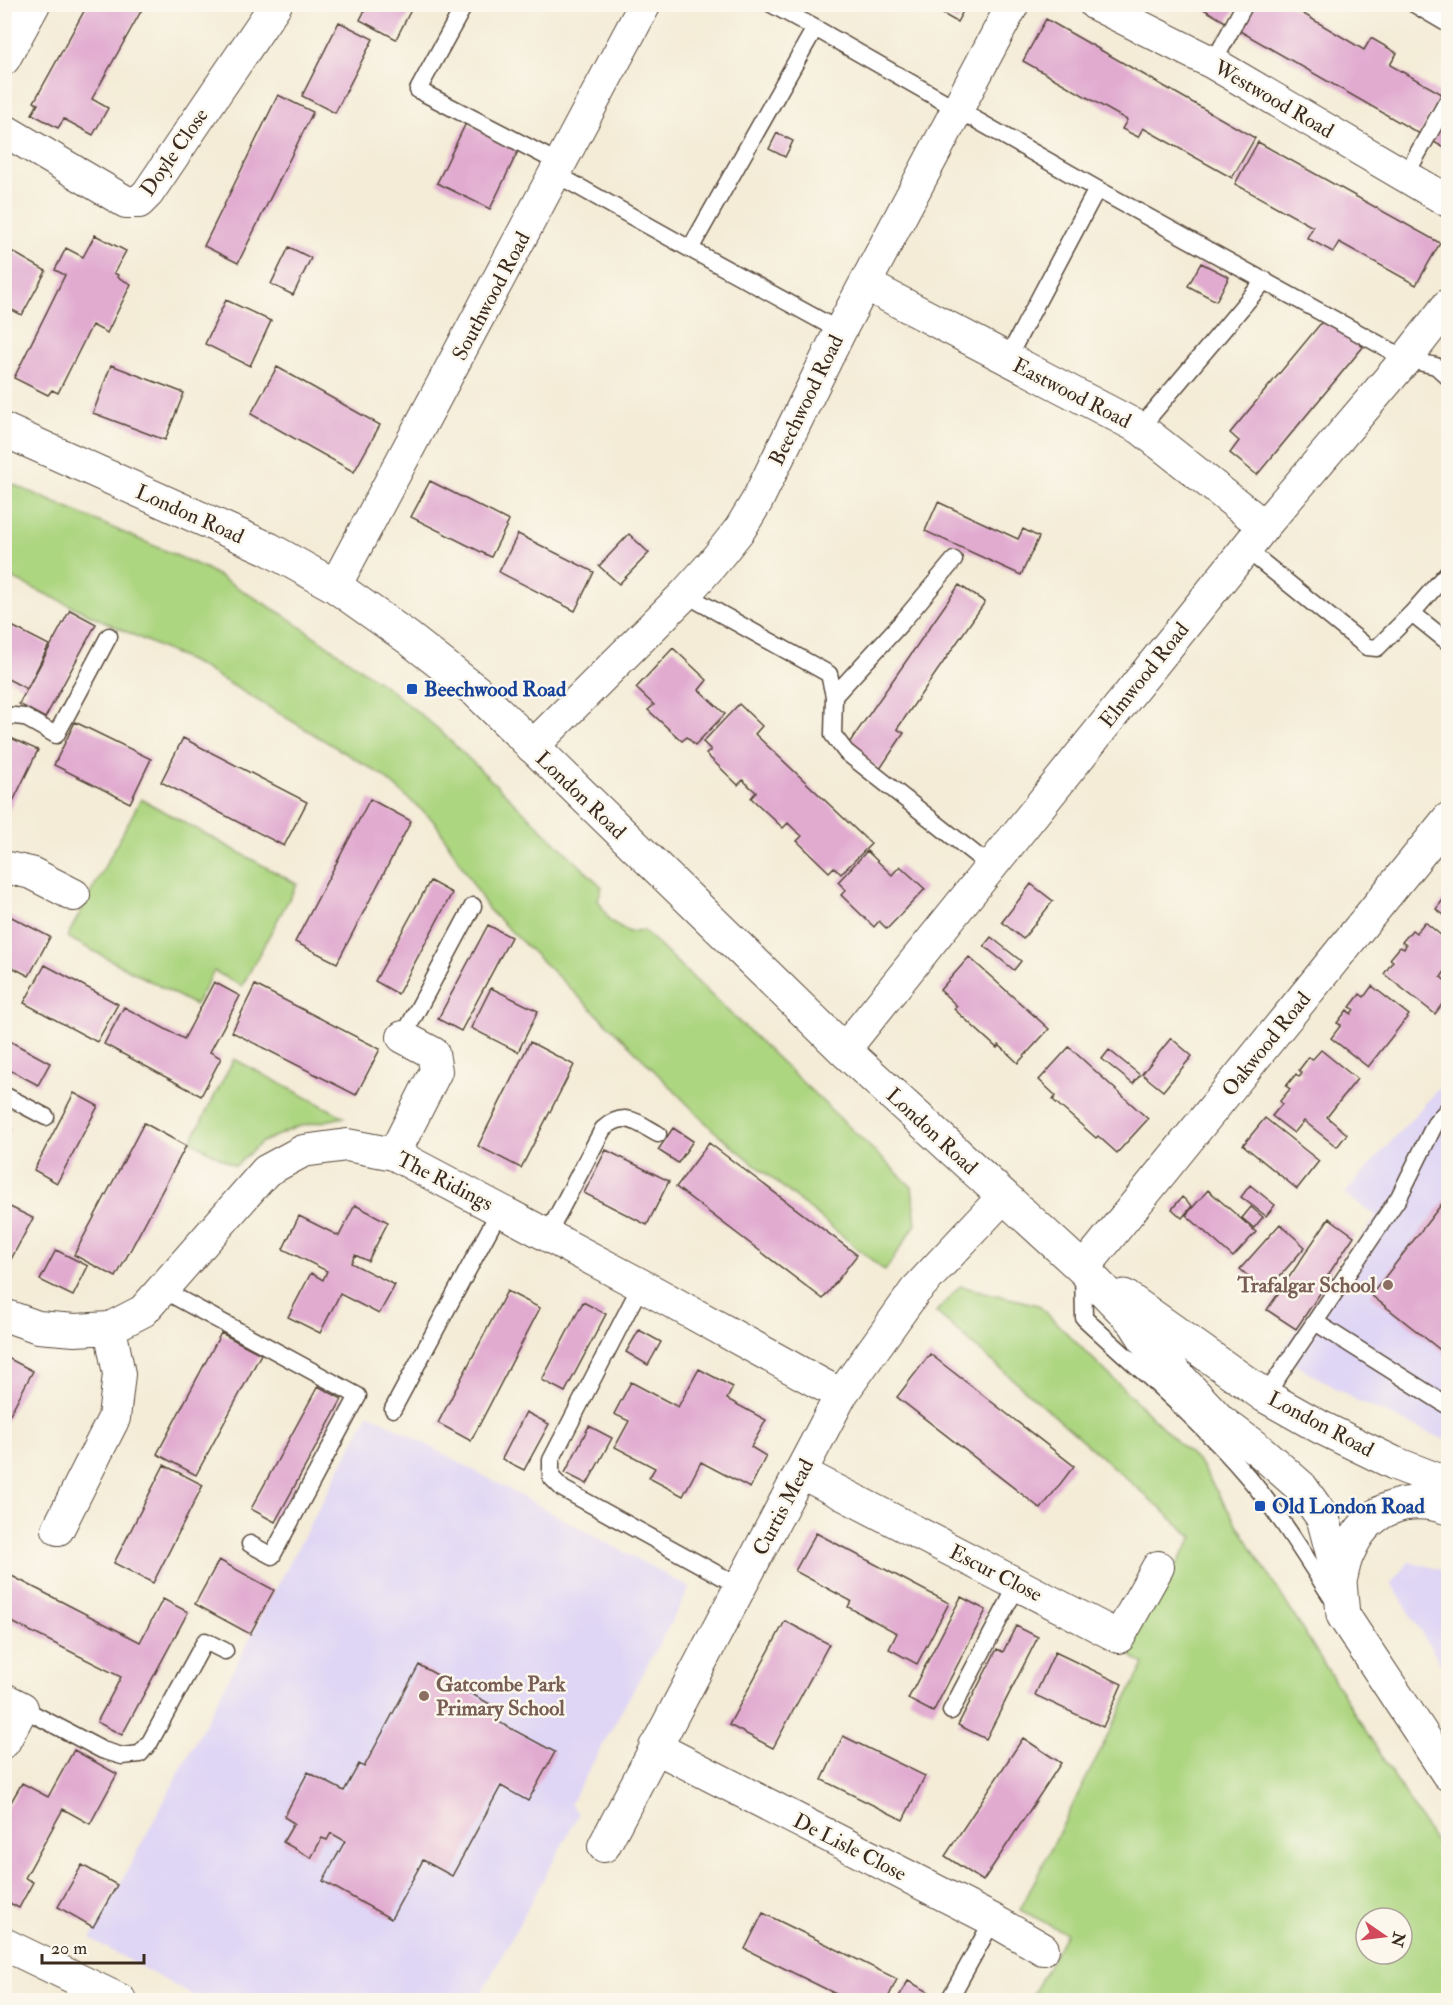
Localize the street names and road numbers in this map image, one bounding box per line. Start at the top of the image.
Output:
street label: Westwood Road [1208,54,1339,145]
street label: Doyle Close [134,103,215,202]
street label: Southwood Road [446,227,537,365]
street label: Beechwood Road [763,330,850,470]
street label: Eastwood Road [1008,352,1136,435]
street label: London Road [131,479,249,551]
street label: Elmwood Road [1094,616,1196,734]
street label: London Road [530,745,632,846]
street label: Oakwood Road [1216,986,1317,1102]
street label: London Road [880,1082,984,1181]
street label: The Ridings [392,1146,498,1217]
street label: London Road [1263,1385,1379,1464]
street label: Curtis Mead [747,1454,820,1560]
street label: Escur Close [945,1539,1047,1608]
street label: De Lisle Close [789,1807,911,1888]

